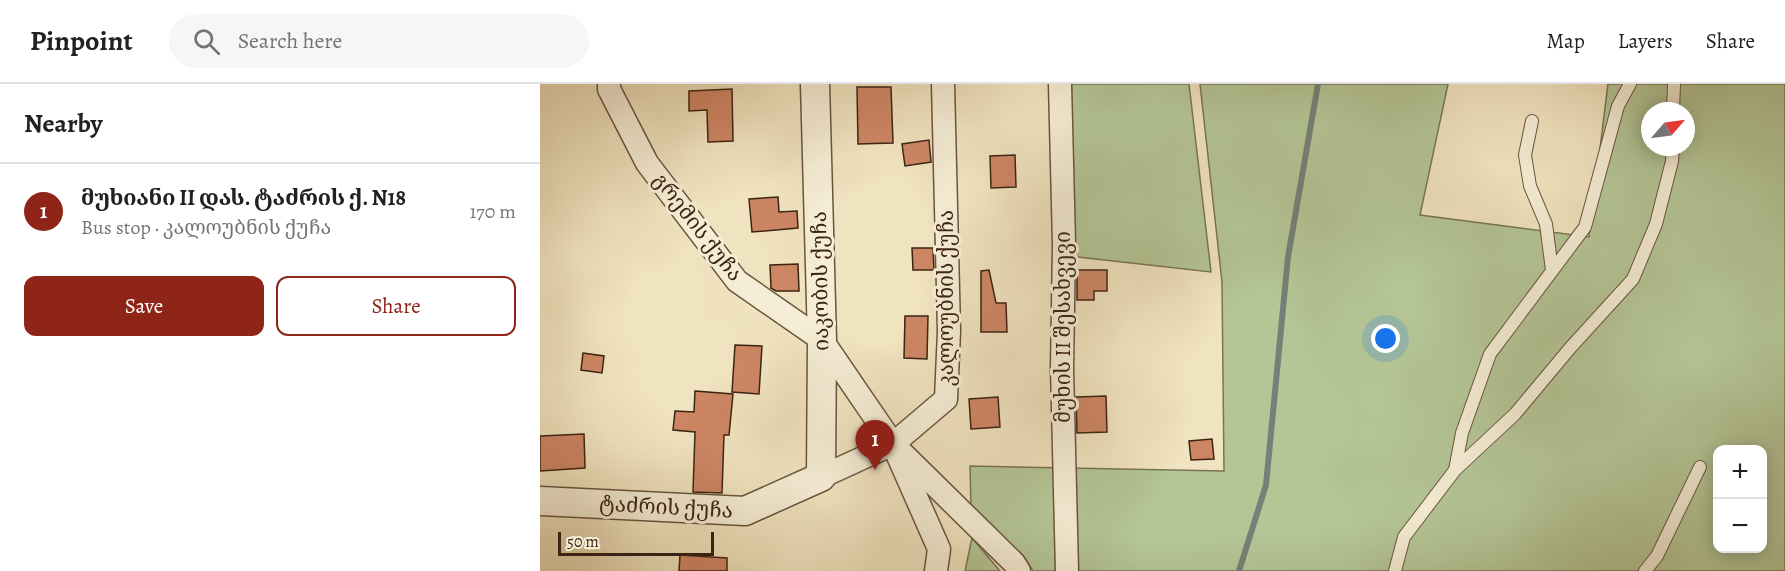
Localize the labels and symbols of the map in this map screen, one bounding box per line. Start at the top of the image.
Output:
north arrow [1641,102,1695,156]
street label: გრემის ქუჩა [647,167,749,287]
street label: კალოუბნის ქუჩა [932,210,960,386]
street label: იაკობის ქუჩა [805,211,835,351]
street label: მუხის II შესახვევი [1049,231,1077,423]
your location [1371,324,1400,353]
pin: 1 [856,420,894,470]
street label: ტაძრის ქუჩა [598,490,734,524]
scale bar [558,529,714,556]

